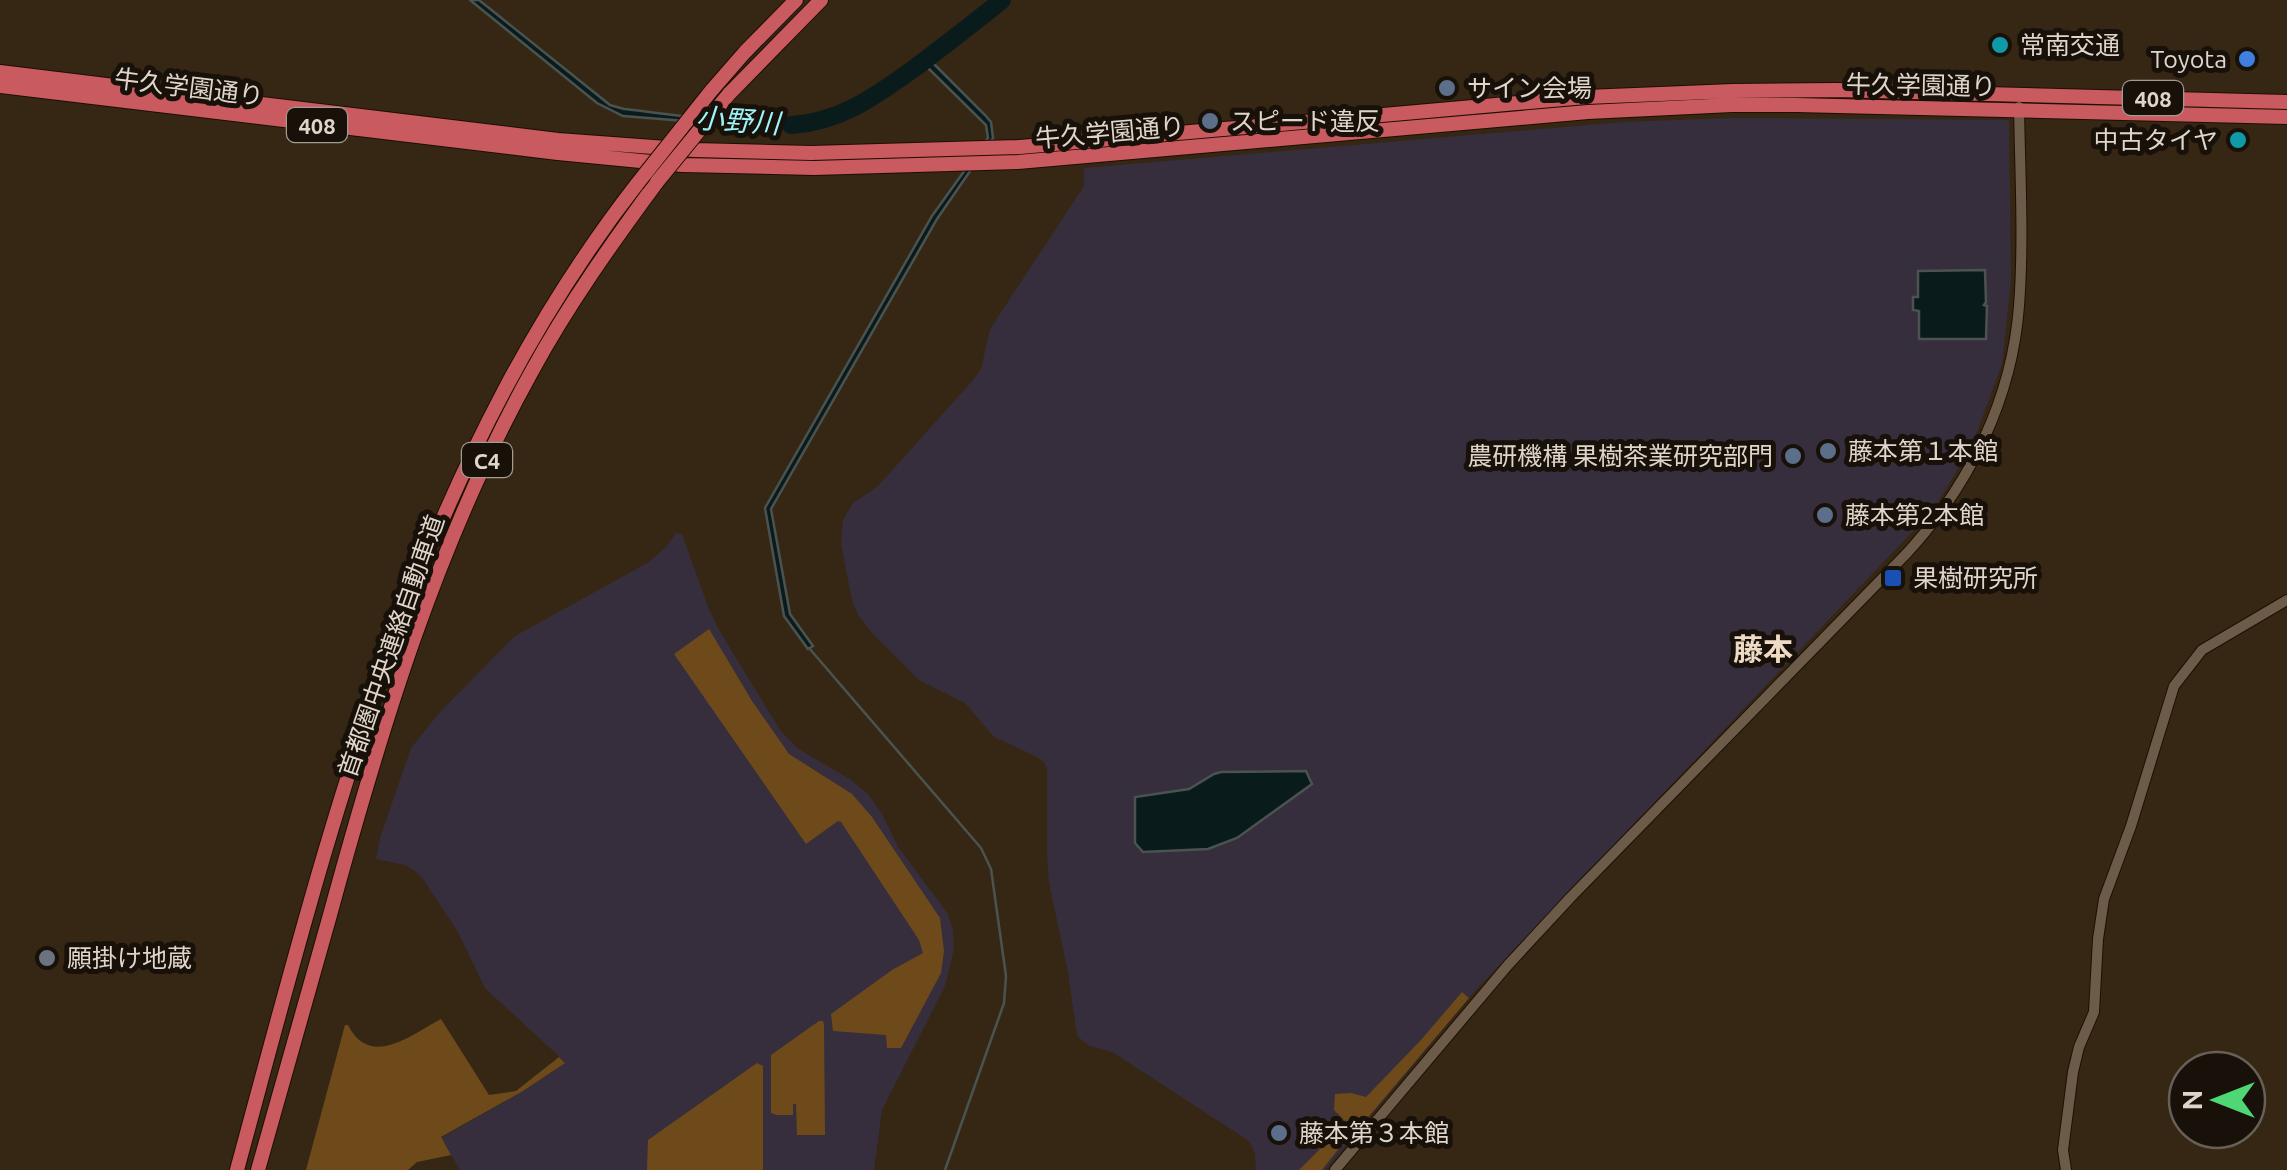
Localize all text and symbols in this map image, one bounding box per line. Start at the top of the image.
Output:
place label: 常南交通 [2020,31,2120,59]
marker: 常南交通 [1989,34,2011,56]
place label: Toyota [2150,45,2227,73]
marker: Toyota [2236,48,2258,70]
street label: 牛久学園通り [113,64,265,110]
street label: 牛久学園通り [1846,70,1996,100]
place label: サイン会場 [1467,74,1592,102]
marker: サイン会場 [1436,77,1458,99]
road number: 408 [2123,81,2183,115]
water label: 小野川 [695,102,784,139]
place label: スピード違反 [1230,107,1380,135]
road number: 408 [287,108,347,142]
marker: スピード違反 [1199,110,1221,132]
street label: 牛久学園通り [1034,112,1186,152]
place label: 中古タイヤ [2094,126,2218,154]
marker: 中古タイヤ [2227,129,2249,151]
place label: 藤本第１本館 [1848,437,1998,465]
marker: 藤本第１本館 [1817,440,1839,462]
place label: 農研機構 果樹茶業研究部門 [1467,442,1773,470]
road number: C4 [462,443,512,477]
marker: 農研機構 果樹茶業研究部門 [1782,445,1804,467]
place label: 藤本第2本館 [1845,501,1984,529]
marker: 藤本第2本館 [1814,504,1836,526]
street label: 首都圏中央連絡自動車道 [333,511,449,781]
place label: 果樹研究所 [1913,564,2038,592]
marker: 果樹研究所 [1882,567,1904,589]
district label: 藤本 [1733,632,1793,666]
place label: 願掛け地蔵 [67,944,192,972]
marker: 願掛け地蔵 [36,947,58,969]
north arrow [2167,1050,2267,1150]
text: N [2176,1090,2207,1110]
place label: 藤本第３本館 [1299,1119,1449,1147]
marker: 藤本第３本館 [1268,1122,1290,1144]

